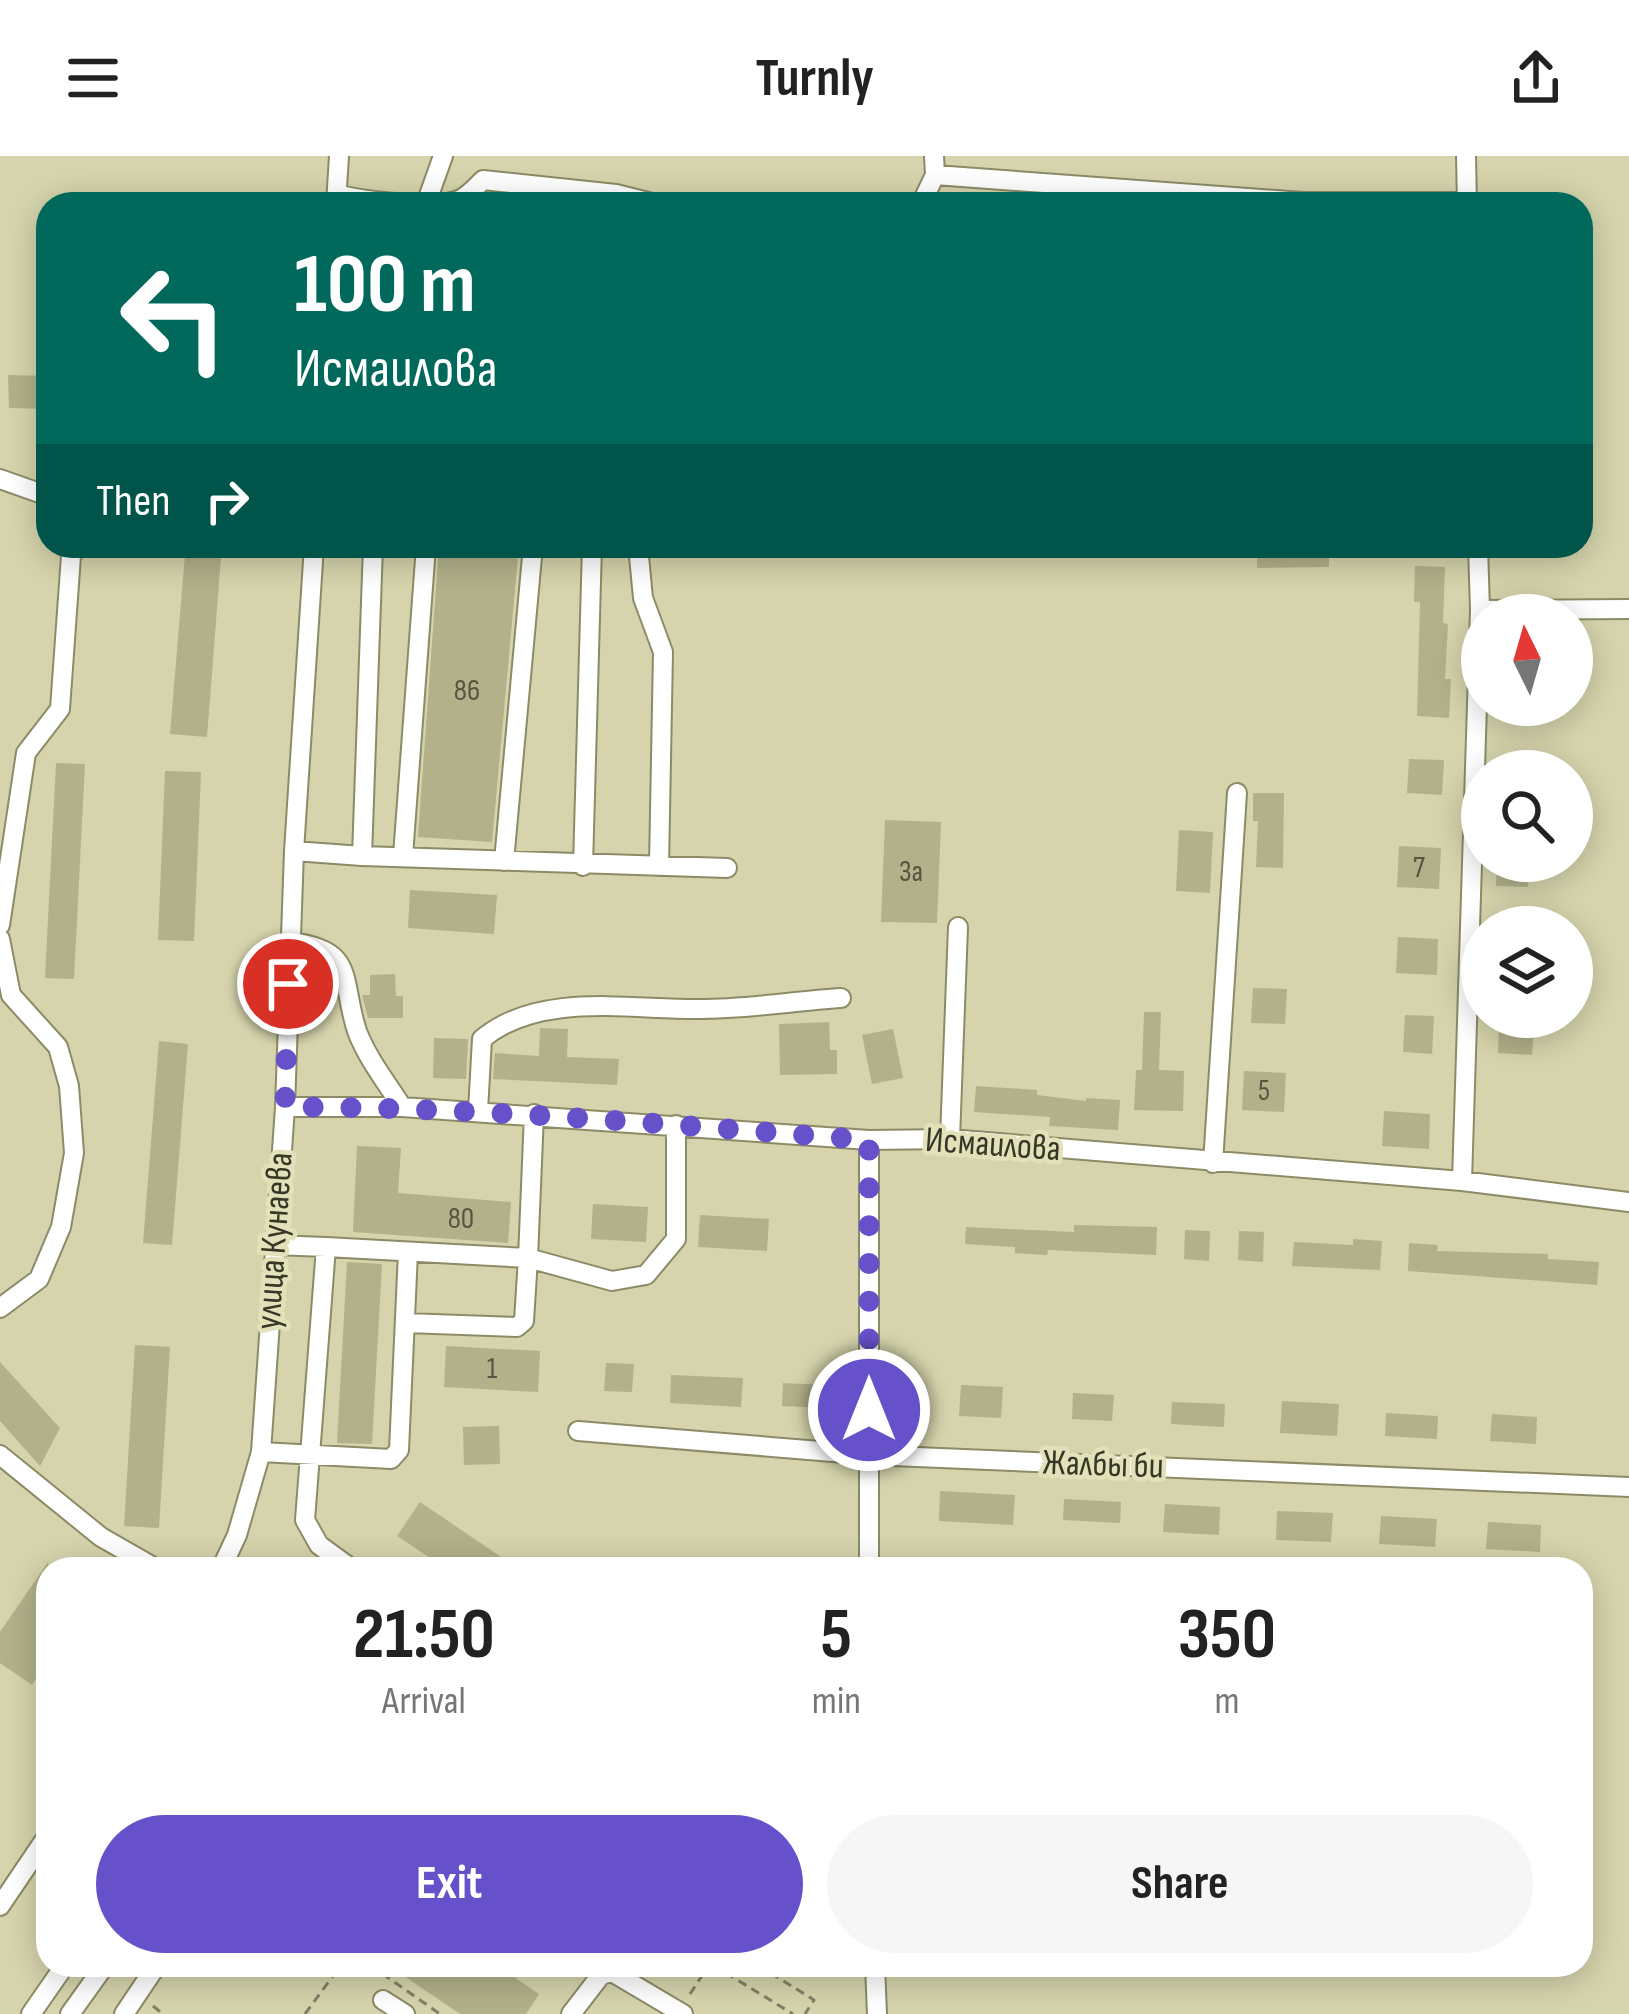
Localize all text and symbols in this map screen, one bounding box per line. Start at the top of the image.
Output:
icon: menu [60,45,126,111]
icon: share [1503,45,1569,111]
text: Turnly [755,46,874,111]
text: 100 m [294,235,476,336]
icon: left [96,240,252,396]
text: Исмаилова [294,337,497,402]
icon: right [194,468,260,534]
text: Then [96,474,170,529]
north arrow [1461,594,1593,726]
map controls [1461,594,1593,1038]
house number: 86 [454,673,480,709]
button: search [1461,750,1593,882]
house number: 7 [1413,850,1425,886]
house number: 3а [899,854,923,890]
button: layers [1461,906,1593,1038]
pin [237,933,339,1035]
icon: arrive [255,951,321,1017]
house number: 5 [1258,1073,1270,1109]
street label: Исмаилова [924,1119,1062,1171]
street label: улица Кунаева [247,1151,303,1331]
house number: 80 [448,1201,474,1237]
position arrow [806,1347,932,1473]
house number: 1 [487,1351,498,1387]
street label: Жалбы би [1042,1441,1164,1489]
text: 21:50 [353,1592,495,1679]
text: 5 [821,1592,852,1679]
text: 350 [1178,1592,1276,1679]
text: Arrival [382,1678,466,1725]
text: min [812,1678,861,1725]
text: m [1214,1678,1239,1725]
button: Exit [96,1815,803,1953]
button: Share [827,1815,1533,1953]

